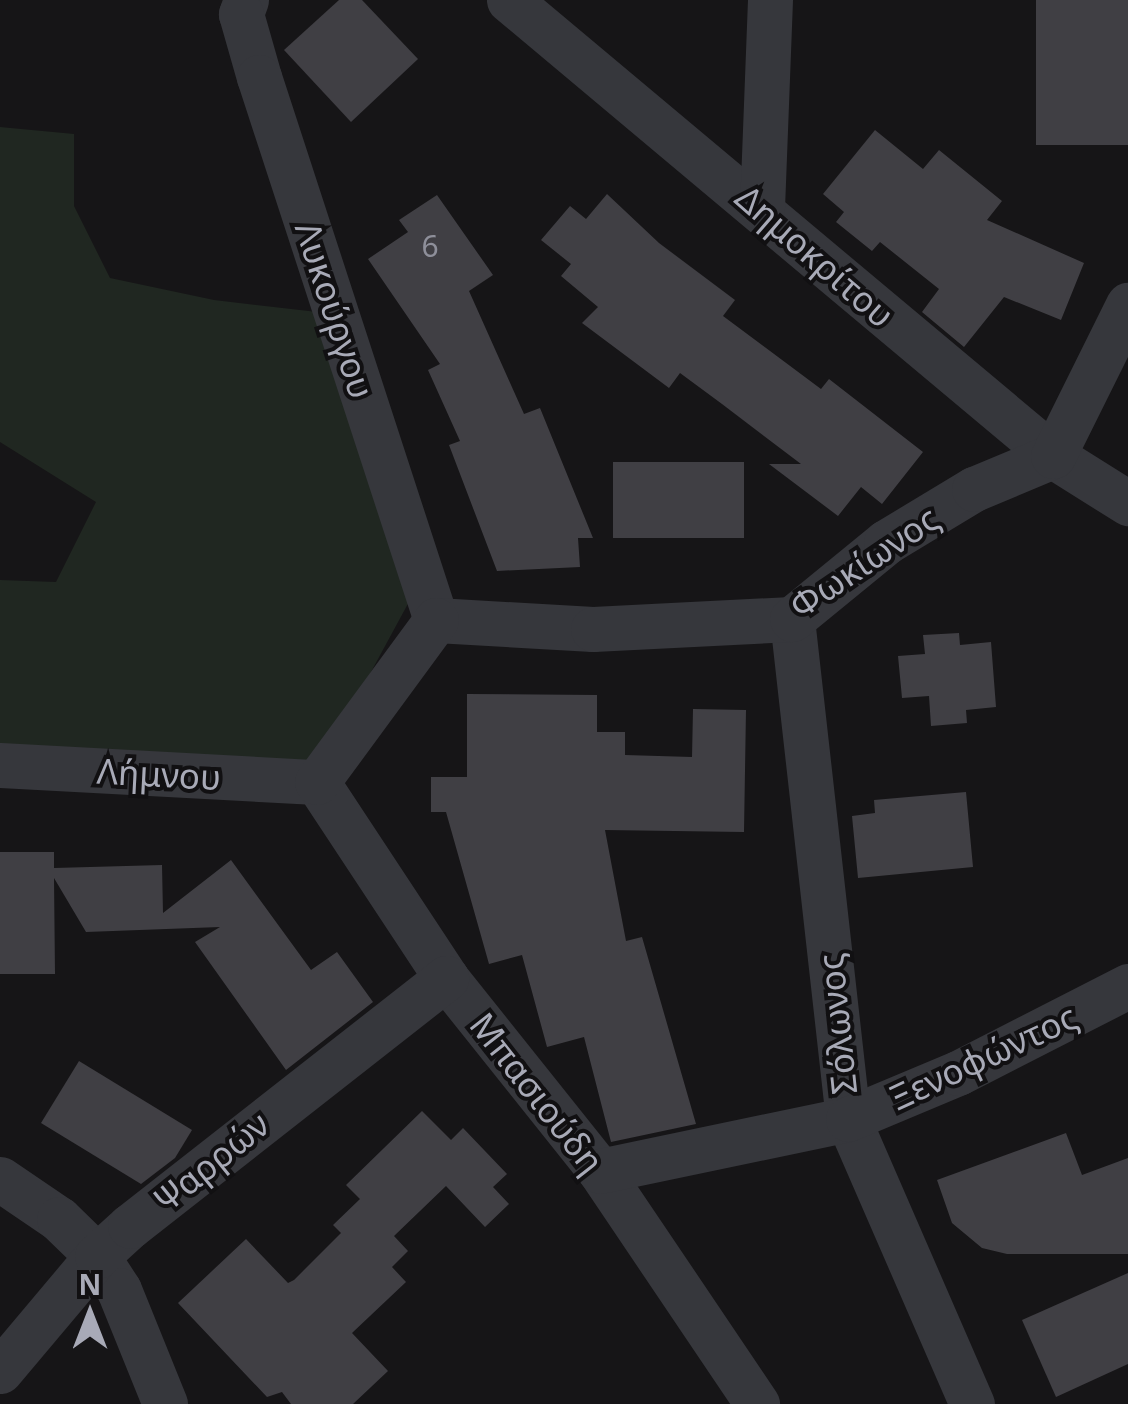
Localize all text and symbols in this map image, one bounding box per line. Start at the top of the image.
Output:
street label: Δημοκρίτου [727,176,903,336]
street label: Λυκούργου [287,216,383,404]
house number: 6 [421,228,439,264]
street label: Φωκίωνος [782,497,946,627]
street label: Λήμνου [96,750,222,798]
street label: Σόλωνος [809,951,865,1097]
street label: Ξενοφώντος [882,995,1084,1119]
street label: Μπασιούδη [461,1004,613,1182]
street label: Ψαρρών [145,1103,277,1221]
north arrow [40,1264,140,1364]
text: N [79,1265,101,1303]

